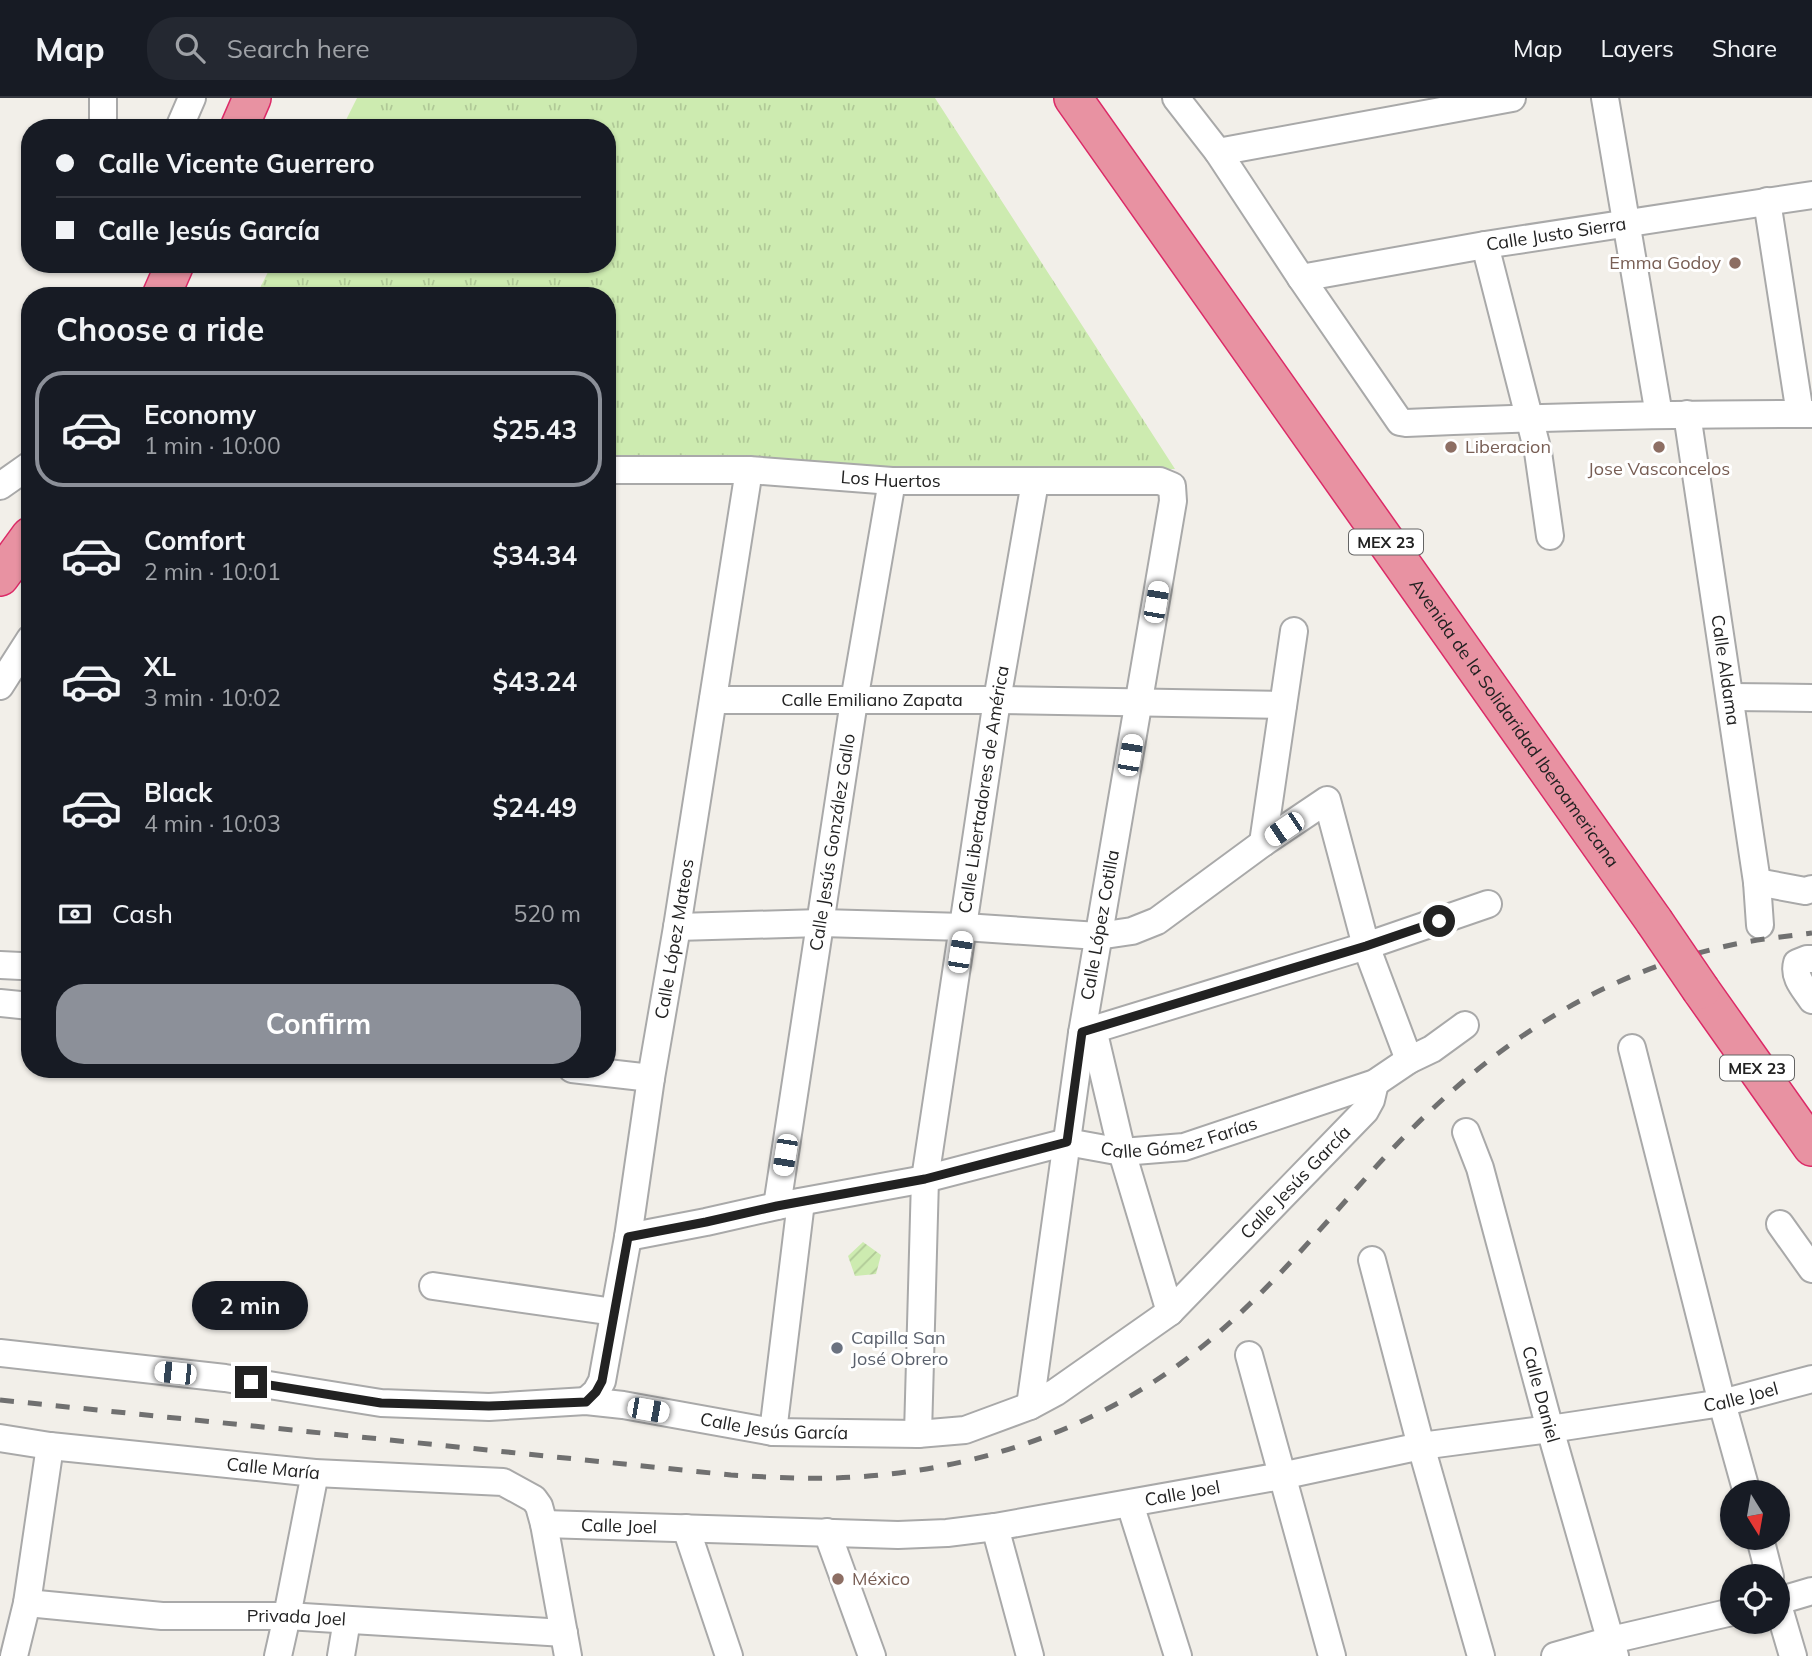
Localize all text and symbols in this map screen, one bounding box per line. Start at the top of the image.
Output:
search box [147,17,637,80]
text: Map [35,28,105,69]
icon: search [171,29,209,67]
text: Search here [227,32,370,65]
text: Map [1513,33,1562,63]
text: Layers [1600,33,1674,63]
text: Share [1712,33,1777,63]
text: Calle Vicente Guerrero [98,147,375,180]
street label: Calle Justo Sierra [1485,212,1628,256]
text: Calle Jesús García [98,214,320,247]
place label: Emma Godoy [1609,251,1721,274]
marker: Emma Godoy [1727,255,1743,271]
text: Choose a ride [56,309,264,349]
icon: car [60,398,123,461]
text: Economy [144,398,256,431]
text: $25.43 [493,413,577,446]
text: 1 min · 10:00 [144,431,281,460]
place label: Liberacion [1465,435,1551,458]
marker: Liberacion [1443,439,1459,455]
marker: Jose Vasconcelos [1651,439,1667,455]
place label: Jose Vasconcelos [1588,457,1730,480]
street label: Los Huertos [840,465,941,492]
icon: car [60,524,123,587]
text: Comfort [144,524,245,557]
road number: MEX 23 [1349,530,1423,555]
text: $34.34 [493,539,577,572]
text: 2 min · 10:01 [144,557,281,586]
street label: Avenida de la Solidaridad Iberoamericana [1405,574,1624,872]
car [1143,579,1170,625]
street label: Calle Aldama [1706,613,1745,727]
icon: car [60,650,123,713]
text: XL [144,650,176,683]
street label: Calle Libertadores de América [953,664,1014,915]
text: $43.24 [493,665,577,698]
text: 3 min · 10:02 [144,683,281,712]
street label: Calle Emiliano Zapata [781,688,963,711]
street label: Calle Jesús González Gallo [804,732,860,952]
car [1117,732,1144,778]
icon: car [60,776,123,839]
text: Black [144,776,212,809]
text: $24.49 [493,791,577,824]
text: 4 min · 10:03 [144,809,281,838]
car [1261,809,1308,849]
street label: Calle López Cotilla [1075,848,1124,1002]
street label: Calle López Mateos [649,857,699,1021]
icon: cash [56,895,94,933]
text: Cash [112,897,173,930]
text: 520 m [513,899,581,928]
route start [1423,905,1455,937]
car [947,930,974,974]
button: Confirm [56,984,581,1064]
road number: MEX 23 [1720,1056,1794,1080]
street label: Calle Gómez Farías [1099,1111,1260,1163]
street label: Calle Jesús García [1235,1121,1355,1244]
car [772,1133,799,1177]
callout: 2 min [193,1280,309,1330]
text: 2 min [220,1291,280,1320]
place label: Capilla San José Obrero [851,1326,948,1370]
marker: Capilla San José Obrero [829,1340,845,1356]
street label: Calle Daniel [1517,1343,1565,1445]
car [154,1360,197,1386]
route end [235,1366,267,1398]
street label: Calle Joel [1702,1377,1781,1417]
car [626,1396,671,1424]
street label: Calle Jesús García [698,1407,848,1444]
street label: Calle María [225,1452,321,1484]
street label: Calle Joel [1143,1475,1222,1511]
north arrow [1720,1480,1790,1550]
map controls [1720,1480,1790,1634]
street label: Calle Joel [581,1513,657,1539]
button: locate [1720,1564,1790,1634]
place label: México [852,1567,910,1590]
marker: México [830,1571,846,1587]
street label: Privada Joel [247,1604,347,1631]

